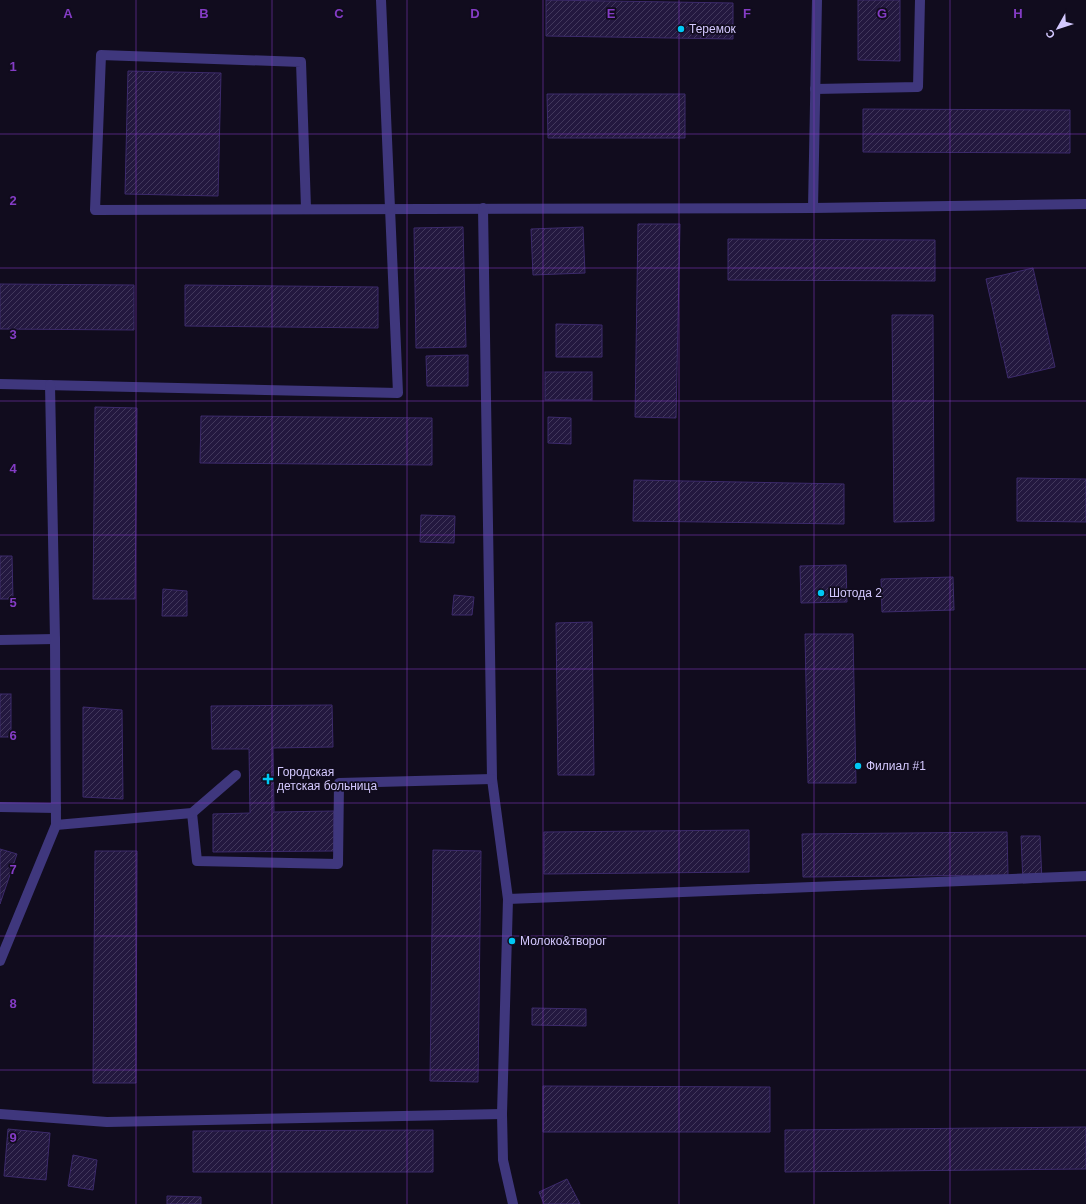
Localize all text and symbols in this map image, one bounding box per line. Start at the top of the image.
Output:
text: A [63,6,73,21]
text: B [199,6,209,21]
text: C [334,6,344,21]
text: D [470,6,480,21]
text: E [607,6,616,21]
text: F [743,6,751,21]
text: G [877,6,887,21]
text: H [1013,6,1023,21]
north arrow [1038,8,1078,48]
place label: Теремок [689,22,737,36]
marker: Теремок [676,24,686,34]
text: С [1043,27,1057,41]
text: 1 [9,59,17,74]
text: 2 [9,193,17,208]
text: 3 [9,327,17,342]
text: 4 [9,461,17,476]
place label: Шотода 2 [829,586,882,600]
marker: Шотода 2 [816,588,826,598]
text: 5 [9,595,17,610]
text: 6 [9,728,17,743]
place label: Филиал #1 [866,759,926,773]
marker: Филиал #1 [853,761,863,771]
place label: Городская детская больница [277,765,377,793]
marker: Городская детская больница [262,773,274,785]
text: 7 [9,862,17,877]
place label: Молоко&творог [520,934,607,948]
marker: Молоко&творог [507,936,517,946]
text: 8 [9,996,17,1011]
text: 9 [9,1130,17,1145]

